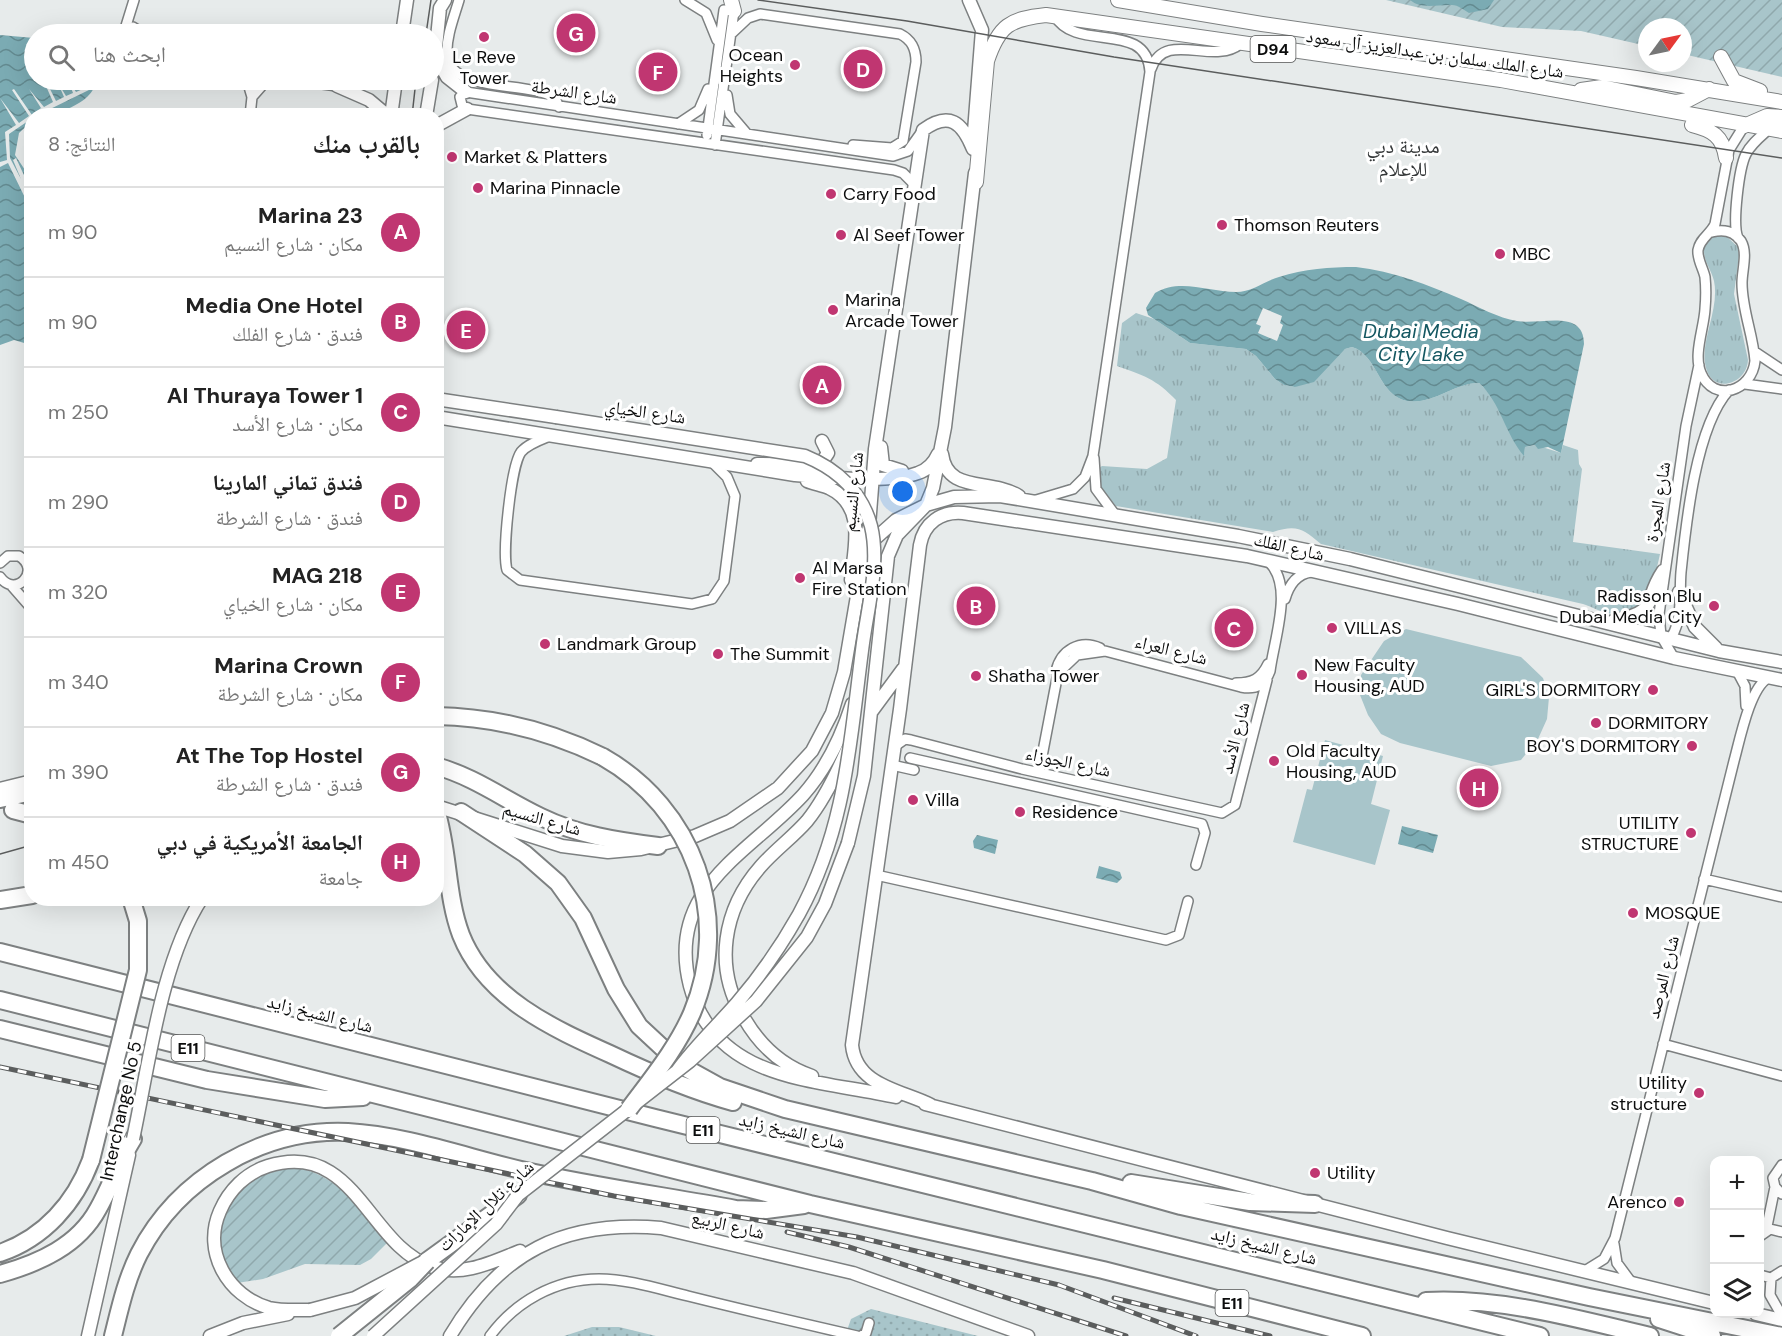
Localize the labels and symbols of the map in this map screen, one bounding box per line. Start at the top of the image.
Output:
pin: G [556,10,596,56]
north arrow [1638,18,1692,72]
street label: شارع الملك سلمان بن عبدالعزيز آل سعود [1305,24,1565,84]
marker: Le Reve Tower [477,30,491,44]
road number: D94 [1250,36,1296,62]
place label: Ocean Heights [720,43,783,88]
place label: Le Reve Tower [452,45,516,90]
pin: D [844,46,882,92]
pin: F [638,50,678,94]
marker: Ocean Heights [788,58,802,72]
street label: شارع الشرطة [530,74,618,110]
district label: مدينة دبي للإعلام [1366,133,1440,183]
place label: Market & Platters [464,145,608,169]
marker: Market & Platters [445,150,459,164]
place label: Marina Pinnacle [490,176,621,200]
marker: Marina Pinnacle [471,181,485,195]
place label: Carry Food [843,182,936,206]
marker: Carry Food [824,187,838,201]
place label: Thomson Reuters [1234,213,1379,237]
marker: Thomson Reuters [1215,218,1229,232]
place label: Al Seef Tower [853,223,965,247]
marker: Al Seef Tower [834,228,848,242]
place label: MBC [1512,242,1551,266]
marker: MBC [1493,247,1507,261]
place label: Marina Arcade Tower [845,288,959,333]
marker: Marina Arcade Tower [826,303,840,317]
pin: E [446,308,486,352]
water label: Dubai Media City Lake [1363,318,1479,367]
pin: A [802,362,842,408]
street label: شارع الخياي [603,394,687,432]
street label: شارع النسيم [837,451,869,533]
street label: شارع المجرة [1640,460,1676,544]
your location [888,477,917,506]
street label: شارع الفلك [1251,527,1327,567]
place label: Al Marsa Fire Station [812,556,907,601]
marker: Al Marsa Fire Station [793,571,807,585]
pin: B [956,584,996,628]
place label: Radisson Blu Dubai Media City [1559,584,1702,629]
marker: Radisson Blu Dubai Media City [1707,599,1721,613]
pin: C [1214,606,1254,650]
place label: VILLAS [1344,616,1402,640]
marker: VILLAS [1325,621,1339,635]
street label: شارع العراء [1132,629,1210,671]
place label: Landmark Group [557,632,696,656]
marker: Landmark Group [538,637,552,651]
place label: The Summit [730,642,830,666]
marker: The Summit [711,647,725,661]
place label: New Faculty Housing, AUD [1314,653,1425,698]
place label: Shatha Tower [988,664,1100,688]
marker: New Faculty Housing, AUD [1295,668,1309,682]
marker: Shatha Tower [969,669,983,683]
place label: GIRL'S DORMITORY [1486,678,1642,702]
marker: GIRL'S DORMITORY [1646,683,1660,697]
street label: شارع الأسد [1215,700,1255,776]
place label: DORMITORY [1608,711,1709,735]
marker: DORMITORY [1589,716,1603,730]
place label: BOY'S DORMITORY [1527,734,1681,758]
place label: Old Faculty Housing, AUD [1286,739,1397,784]
marker: BOY'S DORMITORY [1685,739,1699,753]
street label: شارع الجوزاء [1023,741,1113,783]
marker: Old Faculty Housing, AUD [1267,754,1281,768]
pin: H [1460,766,1498,810]
place label: Villa [925,788,959,812]
marker: Villa [906,793,920,807]
street label: شارع النسيم [500,796,584,842]
place label: Residence [1032,800,1118,824]
marker: Residence [1013,805,1027,819]
place label: UTILITY STRUCTURE [1581,811,1680,856]
marker: UTILITY STRUCTURE [1684,826,1698,840]
place label: MOSQUE [1645,901,1720,925]
marker: MOSQUE [1626,906,1640,920]
street label: شارع المرصد [1641,933,1685,1021]
street label: شارع الشيخ زايد [265,989,375,1039]
road number: E11 [172,1035,204,1061]
street label: Interchange No 5 [94,1039,148,1183]
place label: Utility structure [1610,1071,1687,1116]
marker: Utility structure [1692,1086,1706,1100]
street label: شارع الشيخ زايد [737,1107,847,1155]
road number: E11 [686,1117,720,1143]
street label: شارع تلال الإمارات [433,1155,539,1257]
place label: Utility [1327,1161,1376,1185]
marker: Utility [1308,1166,1322,1180]
place label: Arenco [1607,1190,1667,1214]
marker: Arenco [1672,1195,1686,1209]
street label: شارع الربيع [689,1205,767,1245]
street label: شارع الشيخ زايد [1209,1221,1319,1271]
road number: E11 [1216,1290,1248,1316]

